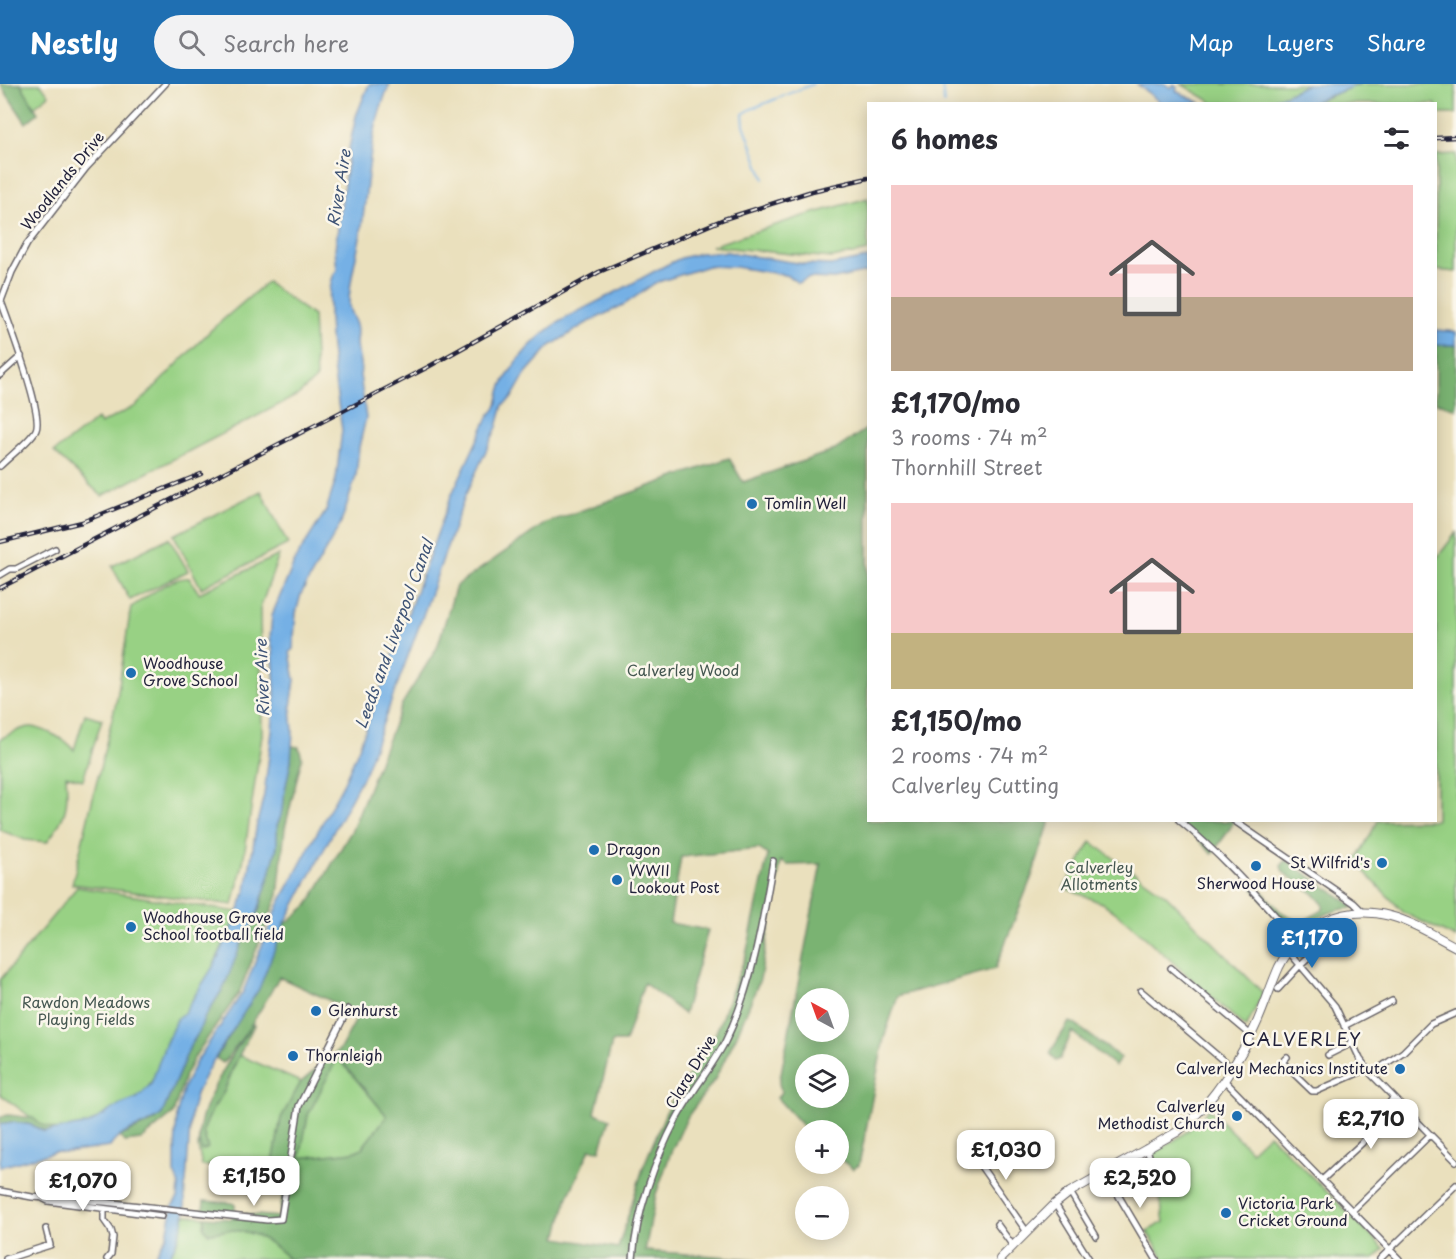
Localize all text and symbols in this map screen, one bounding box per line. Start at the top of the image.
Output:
search box [154,15,574,69]
text: Nestly [30,21,118,64]
icon: search [175,26,208,59]
text: Search here [223,26,349,59]
text: Map [1189,26,1233,58]
text: Layers [1266,26,1334,58]
text: Share [1367,26,1426,58]
text: 6 homes [891,119,998,158]
icon: filters [1380,122,1413,155]
street label: Woodlands Drive [15,125,109,235]
water label: River Aire [320,146,356,228]
icon: home [1098,224,1206,332]
text: £1,170/mo [891,383,1020,422]
text: 3 rooms · 74 m² [891,422,1048,452]
text: Thornhill Street [891,452,1042,482]
place label: Tomlin Well [764,491,846,514]
marker: Tomlin Well [745,497,759,511]
water label: Leeds and Liverpool Canal [348,533,439,731]
icon: home [1098,542,1206,650]
water label: River Aire [248,637,274,717]
place label: Woodhouse Grove School [143,651,238,691]
park label: Calverley Wood [627,658,739,681]
marker: Woodhouse Grove School [124,666,138,680]
text: £1,150/mo [891,701,1022,740]
text: 2 rooms · 74 m² [891,740,1048,770]
text: Calverley Cutting [891,770,1059,800]
place label: Dragon [606,837,661,860]
marker: Dragon [587,843,601,857]
place label: St Wilfrid's [1290,850,1370,873]
park label: Calverley Allotments [1060,855,1138,895]
marker: St Wilfrid's [1375,856,1389,870]
place label: WWII Lookout Post [629,858,719,898]
marker: Sherwood House [1249,859,1263,873]
place label: Sherwood House [1197,871,1315,894]
marker: WWII Lookout Post [610,873,624,887]
place label: Woodhouse Grove School football field [143,905,284,945]
pin: £1,170 [1263,918,1361,969]
marker: Woodhouse Grove School football field [124,920,138,934]
text: £1,170 [1281,922,1343,952]
north arrow [795,988,849,1042]
map controls [795,988,849,1240]
park label: Rawdon Meadows Playing Fields [22,990,150,1030]
place label: Glenhurst [328,998,398,1021]
marker: Glenhurst [309,1004,323,1018]
district label: CALVERLEY [1242,1025,1362,1052]
street label: Clara Drive [659,1030,721,1113]
place label: Thornleigh [305,1043,383,1066]
marker: Thornleigh [286,1049,300,1063]
button: layers [795,1054,849,1108]
place label: Calverley Mechanics Institute [1176,1056,1388,1079]
marker: Calverley Mechanics Institute [1393,1062,1407,1076]
place label: Calverley Methodist Church [1097,1094,1225,1134]
pin: £2,710 [1322,1099,1420,1150]
text: £2,710 [1337,1103,1405,1133]
marker: Calverley Methodist Church [1230,1109,1244,1123]
button: + [795,1120,849,1174]
pin: £1,030 [957,1130,1055,1181]
text: £1,030 [971,1134,1041,1164]
pin: £1,150 [205,1156,303,1207]
pin: £2,520 [1091,1158,1189,1209]
text: £1,150 [223,1160,285,1190]
pin: £1,070 [34,1161,132,1212]
text: £2,520 [1104,1162,1176,1192]
text: £1,070 [49,1165,117,1195]
button: − [795,1186,849,1240]
place label: Victoria Park Cricket Ground [1238,1191,1348,1231]
marker: Victoria Park Cricket Ground [1219,1206,1233,1220]

